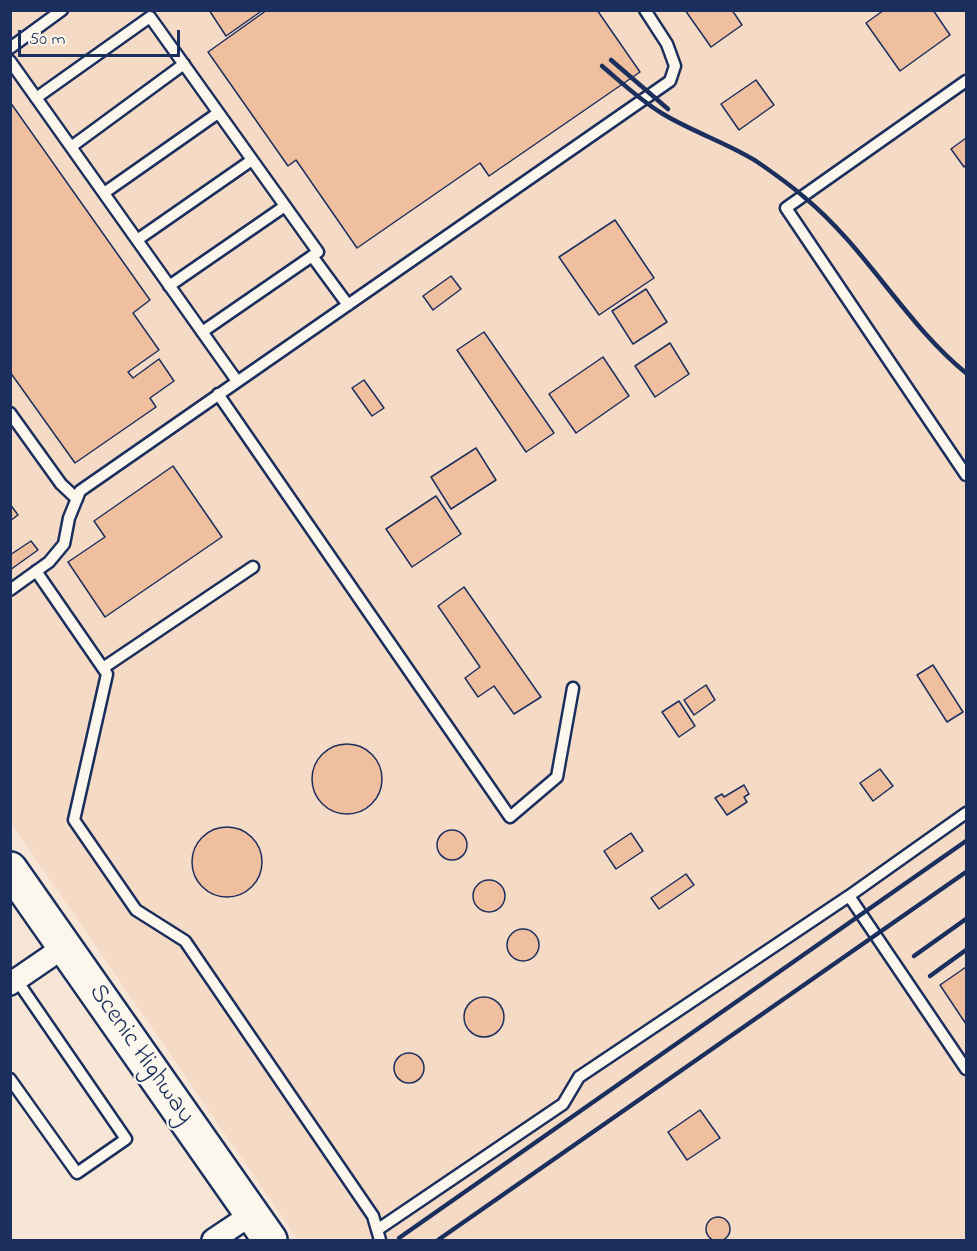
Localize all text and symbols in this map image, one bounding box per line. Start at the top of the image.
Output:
scale bar [21,18,183,56]
text: 50 m [29,27,66,53]
street label: Scenic Highway [80,979,200,1131]

